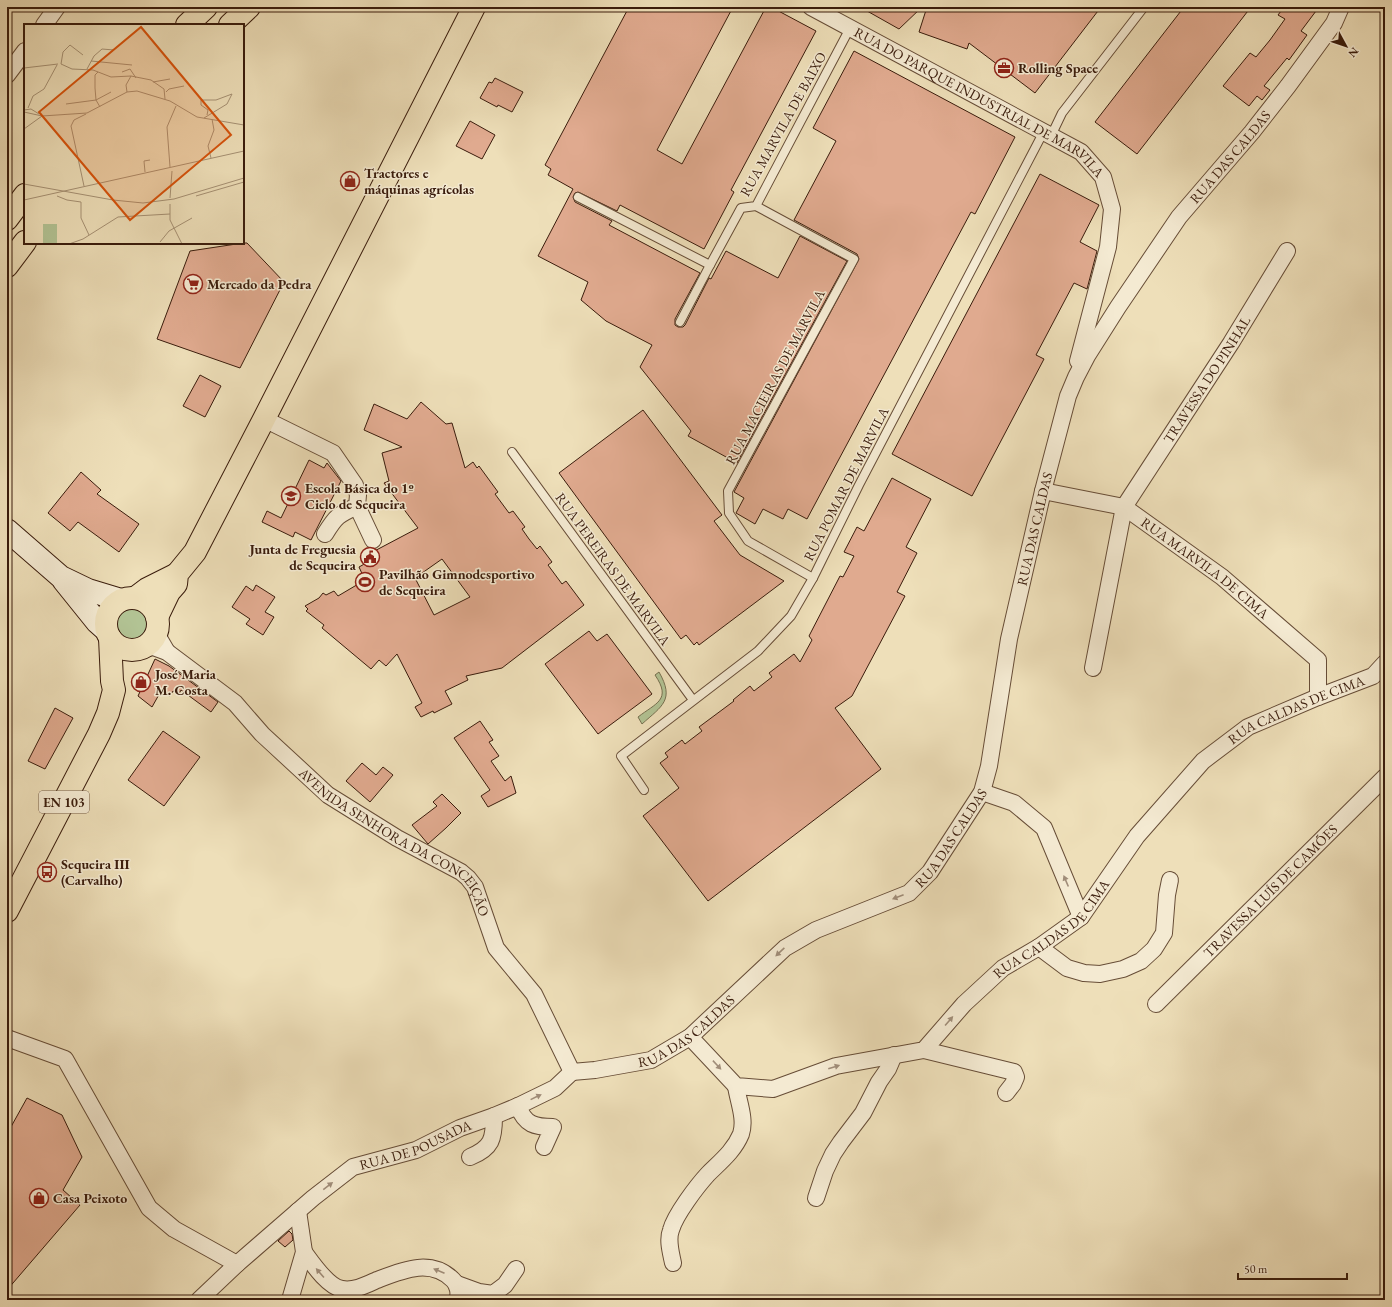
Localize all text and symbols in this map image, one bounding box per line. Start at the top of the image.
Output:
street label: RUA DO PARQUE INDUSTRIAL DE MARVILA [851,23,1108,181]
inset map [24,24,244,244]
north arrow [1326,26,1366,66]
text: N [1345,45,1362,60]
street label: RUA MARVILA DE BAIXO [736,48,830,199]
office icon: Rolling Space [993,57,1015,79]
place label: Rolling Space [1018,59,1098,77]
street label: RUA DAS CALDAS [1186,107,1274,207]
place label: Tractores e máquinas agrícolas [364,164,474,198]
shop icon: Tractores e máquinas agrícolas [339,170,361,192]
supermarket icon: Mercado da Pedra [182,273,204,295]
place label: Mercado da Pedra [207,275,312,293]
street label: RUA MACIEIRAS DE MARVILA [721,286,829,468]
street label: TRAVESSA DO PINHAL [1159,312,1255,446]
street label: RUA POMAR DE MARVILA [799,404,893,564]
street label: RUA DAS CALDAS [1013,470,1057,587]
place label: Escola Básica do 1º Ciclo de Sequeira [305,479,413,513]
school or university icon: Escola Básica do 1º Ciclo de Sequeira [280,485,302,507]
street label: RUA PEREIRAS DE MARVILA [551,489,675,649]
street label: RUA MARVILA DE CIMA [1138,513,1273,623]
place label: Junta de Freguesia de Sequeira [248,540,357,574]
public building icon: Junta de Freguesia de Sequeira [359,546,381,568]
place label: Pavilhão Gimnodesportivo de Sequeira [379,565,535,599]
sports icon: Pavilhão Gimnodesportivo de Sequeira [354,571,376,593]
place label: José Maria M. Costa [153,665,217,699]
shop icon: José Maria M. Costa [130,671,152,693]
street label: RUA CALDAS DE CIMA [1224,671,1367,748]
street label: AVENIDA SENHORA DA CONCEIÇÃO [294,763,493,919]
street label: RUA DAS CALDAS [911,785,991,891]
road number: EN 103 [39,791,89,813]
street label: TRAVESSA LUÍS DE CAMÕES [1199,820,1341,961]
place label: Sequeira III (Carvalho) [61,855,130,889]
bus stop icon: Sequeira III (Carvalho) [36,861,58,883]
one-way arrow [1063,874,1069,886]
street label: RUA CALDAS DE CIMA [989,876,1114,982]
one-way arrow [891,895,903,901]
one-way arrow [775,947,785,957]
street label: RUA DAS CALDAS [637,991,738,1071]
one-way arrow [944,1016,954,1026]
one-way arrow [712,1060,721,1070]
one-way arrow [828,1064,840,1070]
one-way arrow [530,1094,542,1100]
street label: RUA DE POUSADA [357,1116,474,1174]
one-way arrow [323,1182,334,1191]
shop icon: Casa Peixoto [28,1187,50,1209]
place label: Casa Peixoto [53,1189,127,1207]
scale bar [1238,1255,1347,1281]
text: 50 m [1244,1261,1268,1277]
one-way arrow [315,1267,324,1278]
one-way arrow [433,1268,445,1274]

